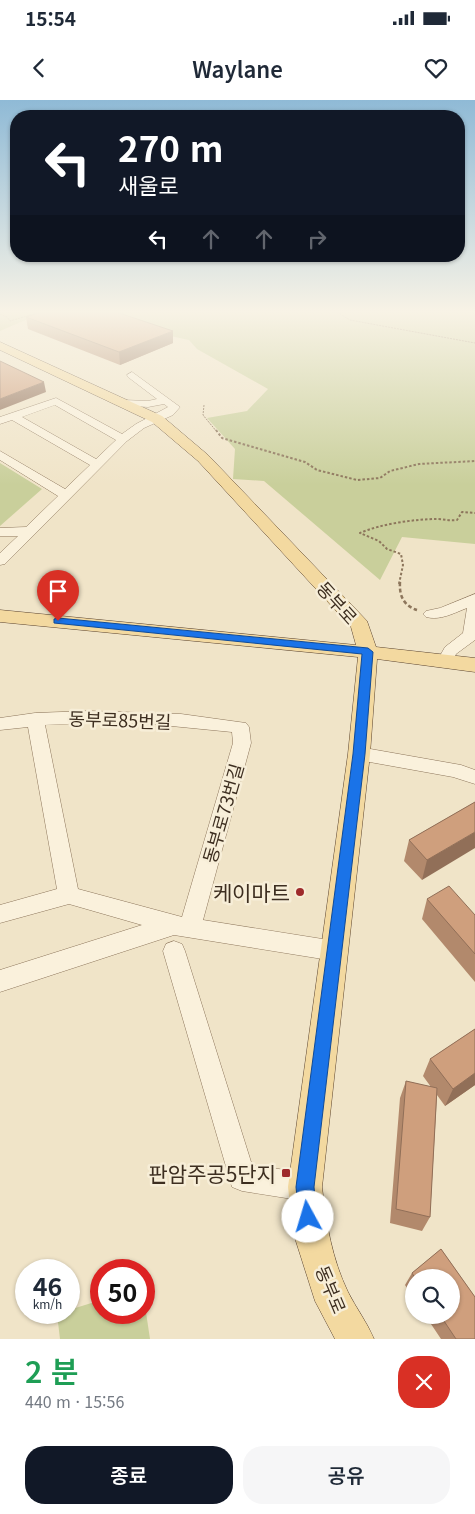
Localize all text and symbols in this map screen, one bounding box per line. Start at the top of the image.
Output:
text: 15:54 [25,4,76,31]
text: Waylane [192,52,283,84]
icon: back [25,54,53,82]
icon: heart [422,54,450,82]
text: 270 m [118,121,224,172]
icon: left [35,130,100,195]
text: 새울로 [118,168,179,200]
icon: left [144,225,172,253]
icon: ahead [197,225,225,253]
icon: ahead [250,225,278,253]
icon: right [303,225,331,253]
pin [37,570,79,621]
street label: 동부로 [312,575,364,629]
icon: arrive [44,577,72,605]
street label: 동부로85번길 [68,704,172,734]
street label: 동부로73번길 [195,760,249,866]
place label: 케이마트 [213,877,290,907]
marker: 케이마트 [294,886,306,898]
place label: 판암주공5단지 [148,1158,276,1188]
marker: 판암주공5단지 [280,1167,292,1179]
position arrow [281,1190,333,1242]
speed limit sign: 50 [90,1259,155,1324]
street label: 동부로 [310,1261,354,1317]
text: 46 [33,1267,62,1303]
map controls [405,1269,460,1324]
button: search [405,1269,460,1324]
text: km/h [33,1295,62,1312]
text: 2 분 [25,1348,78,1392]
button: close [398,1356,450,1408]
text: 440 m · 15:56 [25,1389,124,1413]
button: 종료 [25,1446,233,1504]
button: 공유 [243,1446,450,1504]

